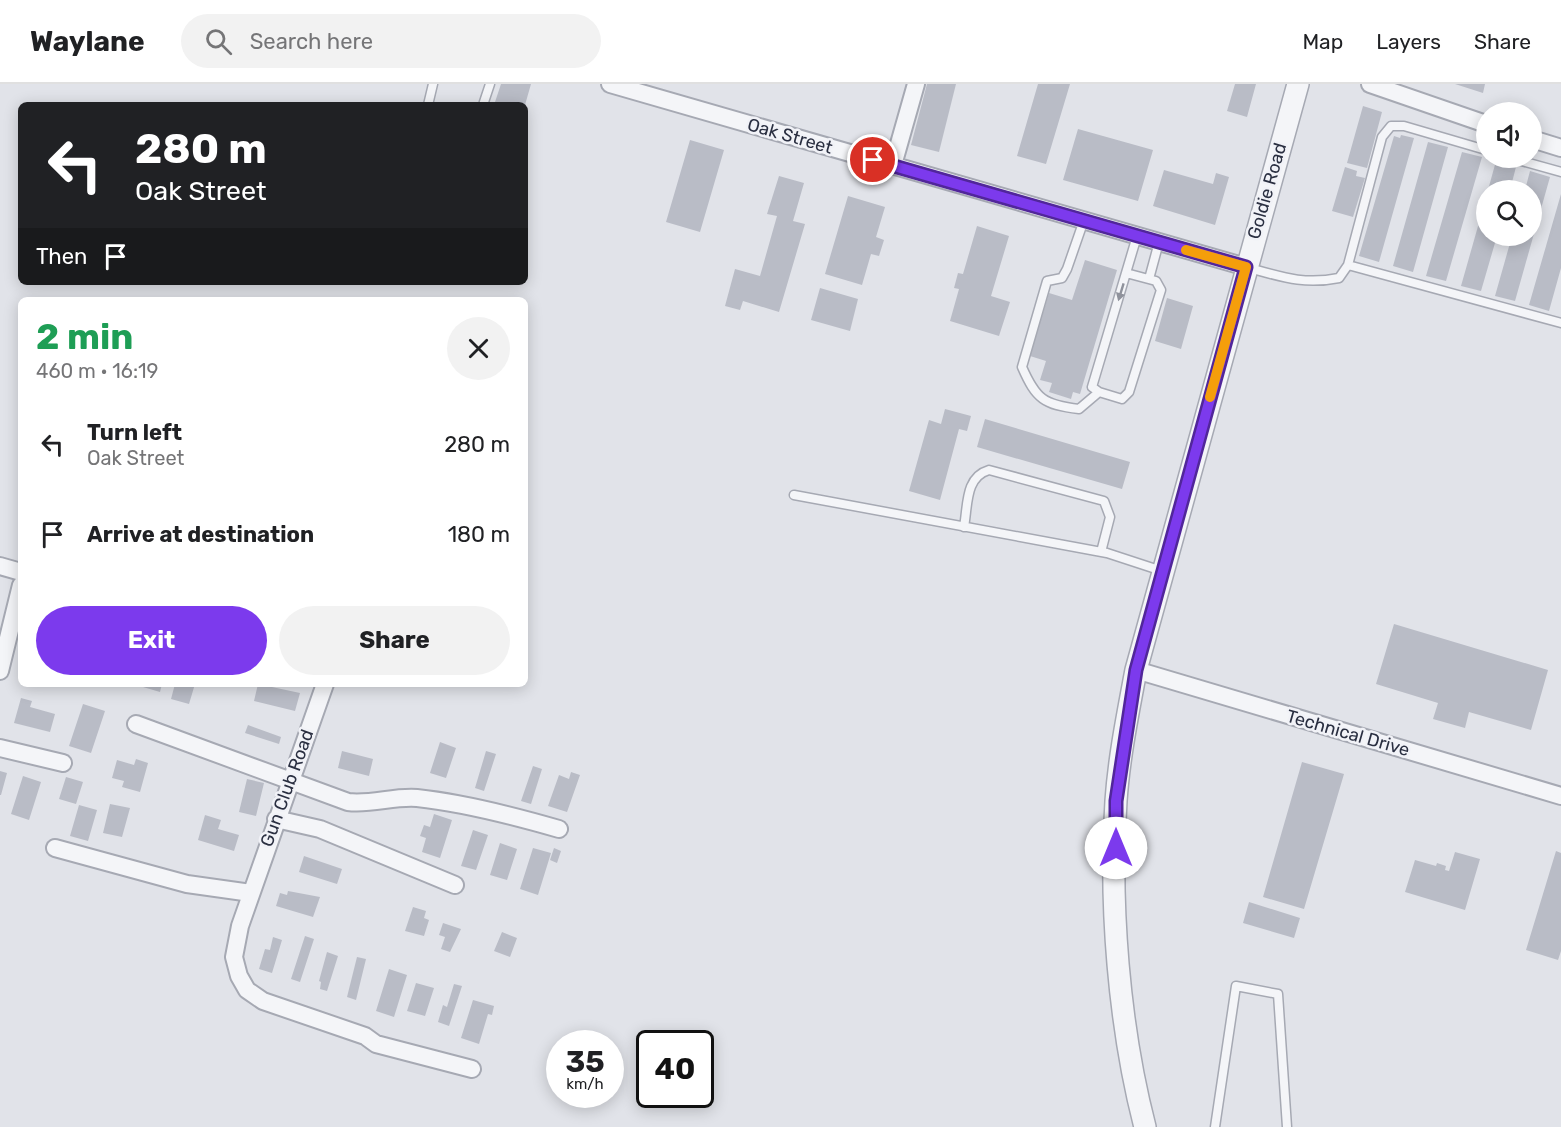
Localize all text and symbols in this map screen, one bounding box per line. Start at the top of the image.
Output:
search box [181,14,601,68]
text: Waylane [30,25,145,58]
icon: search [202,25,235,58]
text: Search here [250,28,373,55]
text: Map [1302,29,1343,54]
text: Layers [1376,29,1441,54]
text: Share [1474,29,1531,54]
map controls [1476,102,1542,246]
button: sound [1476,102,1542,168]
street label: Oak Street [745,113,835,159]
text: 280 m [135,124,267,174]
icon: left [36,126,114,204]
pin [847,134,898,185]
street label: Goldie Road [1243,140,1291,242]
icon: arrive [856,143,889,176]
text: Oak Street [135,175,267,207]
button: search [1476,180,1542,246]
icon: arrive [99,240,132,273]
text: Then [36,243,87,270]
one-way arrow [1116,283,1125,301]
text: 2 min [36,315,134,358]
button: close [447,317,510,380]
text: 460 m · 16:19 [36,359,158,383]
text: Turn left [87,419,182,446]
icon: left [36,428,69,461]
text: 280 m [444,431,510,458]
text: Oak Street [87,446,184,470]
icon: arrive [36,518,69,551]
text: Arrive at destination [87,521,314,548]
text: 180 m [448,521,510,548]
button: Exit [36,606,267,675]
button: Share [279,606,510,675]
street label: Technical Drive [1284,705,1412,761]
street label: Gun Club Road [256,726,318,850]
position arrow [1084,816,1148,880]
speed limit sign: 40 [636,1030,714,1108]
text: 35 [565,1044,605,1080]
text: km/h [566,1075,604,1093]

